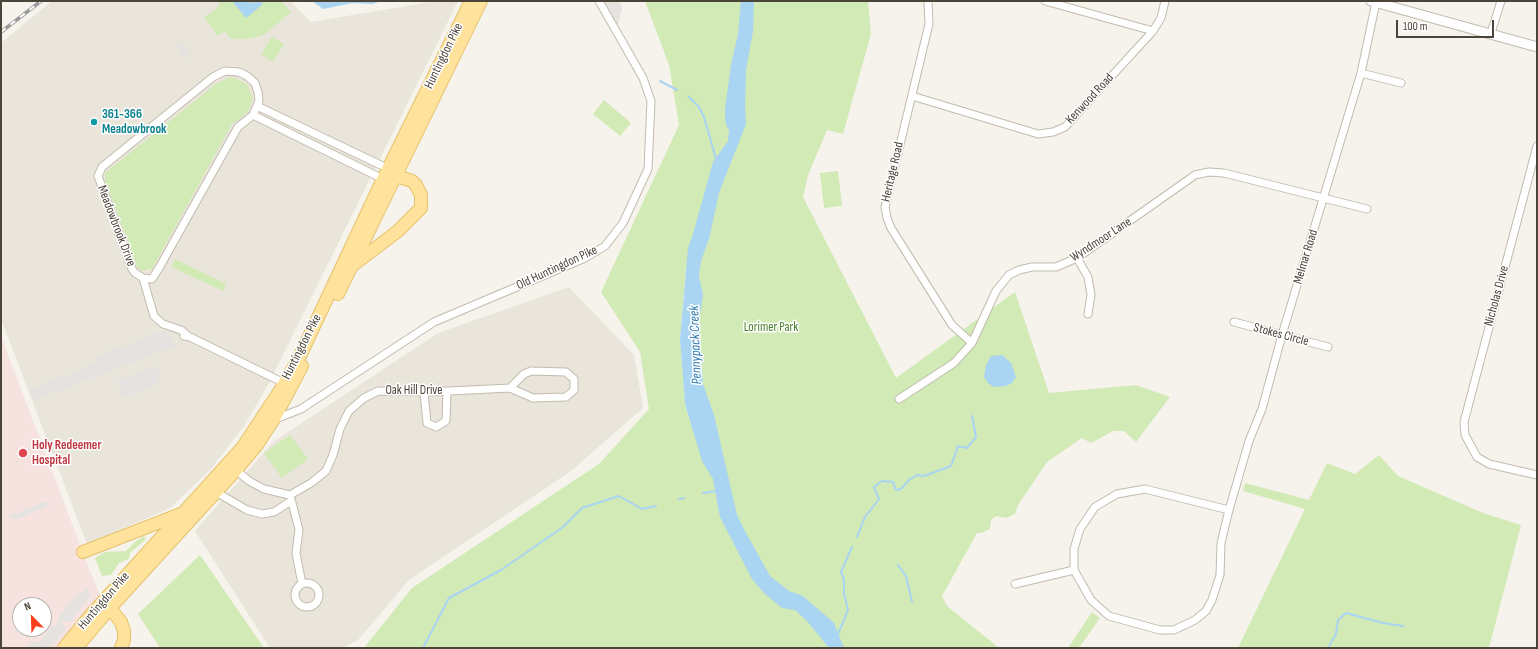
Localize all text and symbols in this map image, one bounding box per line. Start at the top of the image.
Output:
scale bar [1398,12,1496,38]
text: 100 m [1403,19,1428,34]
street label: Huntingdon Pike [421,21,467,91]
street label: Kenwood Road [1063,70,1117,128]
place label: 361-366 Meadowbrook [102,107,167,138]
marker: 361-366 Meadowbrook [89,117,99,127]
street label: Heritage Road [879,141,907,203]
street label: Meadowbrook Drive [93,183,139,269]
street label: Wyndmoor Lane [1067,214,1135,266]
street label: Melmar Road [1290,228,1322,286]
street label: Old Huntingdon Pike [514,242,600,294]
street label: Nicholas Drive [1481,264,1513,328]
water label: Pennypack Creek [686,305,706,385]
street label: Huntingdon Pike [279,312,325,382]
park label: Lorimer Park [744,320,798,336]
street label: Stokes Circle [1252,320,1310,350]
street label: Oak Hill Drive [386,383,442,399]
place label: Holy Redeemer Hospital [32,438,101,469]
marker: Holy Redeemer Hospital [17,447,29,459]
street label: Huntingdon Pike [75,569,133,633]
north arrow [12,597,52,637]
text: N [22,599,33,614]

